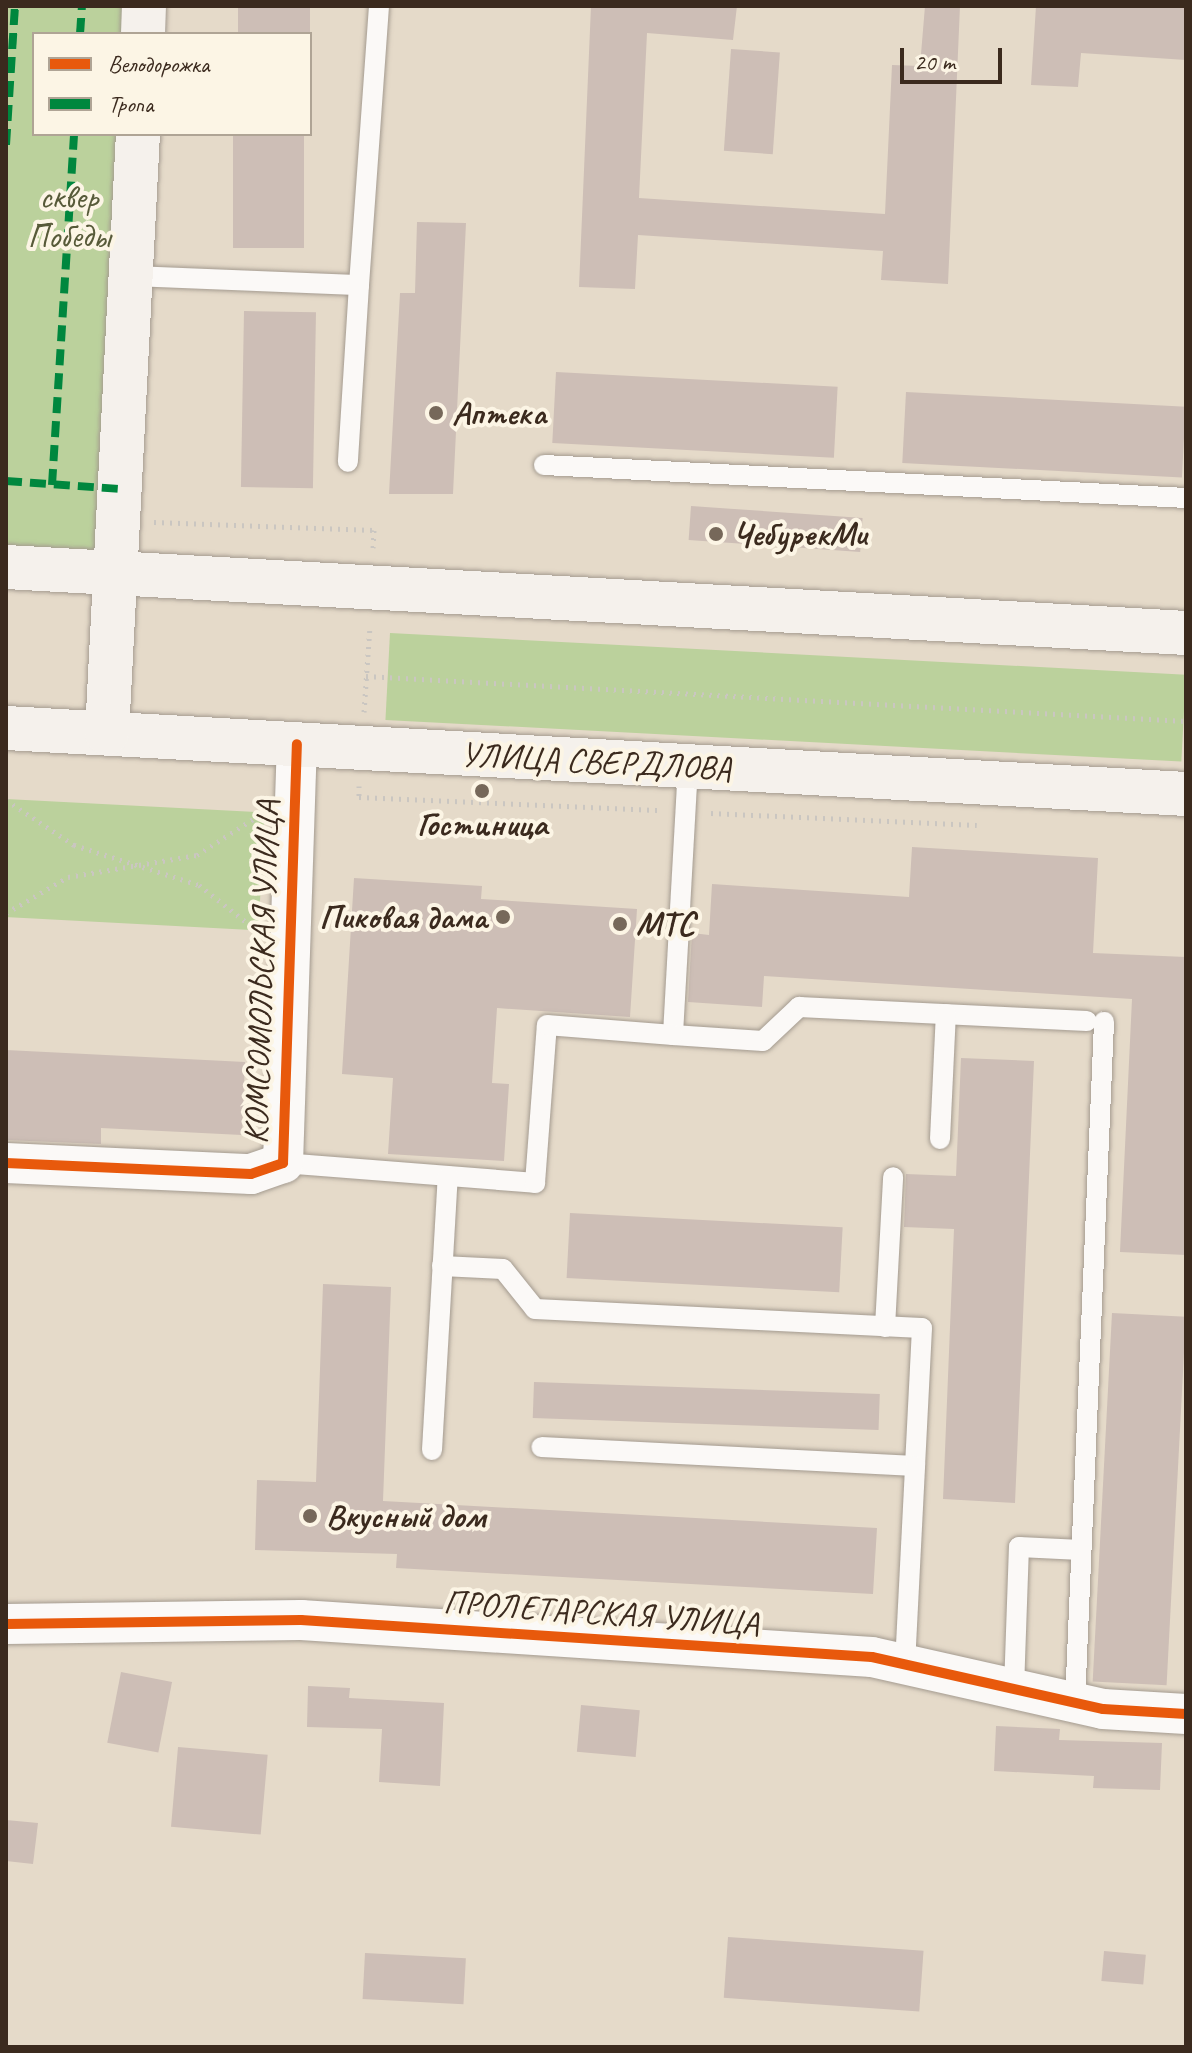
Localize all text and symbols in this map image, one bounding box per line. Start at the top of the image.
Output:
legend [32,32,312,136]
scale bar [904,32,1006,82]
text: 20 m [914,47,955,77]
text: Велодорожка [108,49,209,79]
text: Тропа [108,89,153,119]
park label: сквер Победы [28,176,110,256]
place label: Аптека [452,393,546,433]
marker: Аптека [427,404,445,422]
place label: ЧебурекМи [732,514,867,554]
marker: ЧебурекМи [707,525,725,543]
street label: УЛИЦА СВЕРДЛОВА [463,734,729,788]
marker: Гостиница [473,782,491,800]
street label: КОМСОМОЛЬСКАЯ УЛИЦА [235,800,287,1144]
place label: Гостиница [417,804,547,844]
place label: Пиковая дама [315,897,487,937]
place label: МТС [636,904,695,944]
marker: Пиковая дама [494,908,512,926]
marker: МТС [611,915,629,933]
place label: Вкусный дом [326,1496,486,1536]
marker: Вкусный дом [301,1507,319,1525]
street label: ПРОЛЕТАРСКАЯ УЛИЦА [442,1581,760,1643]

